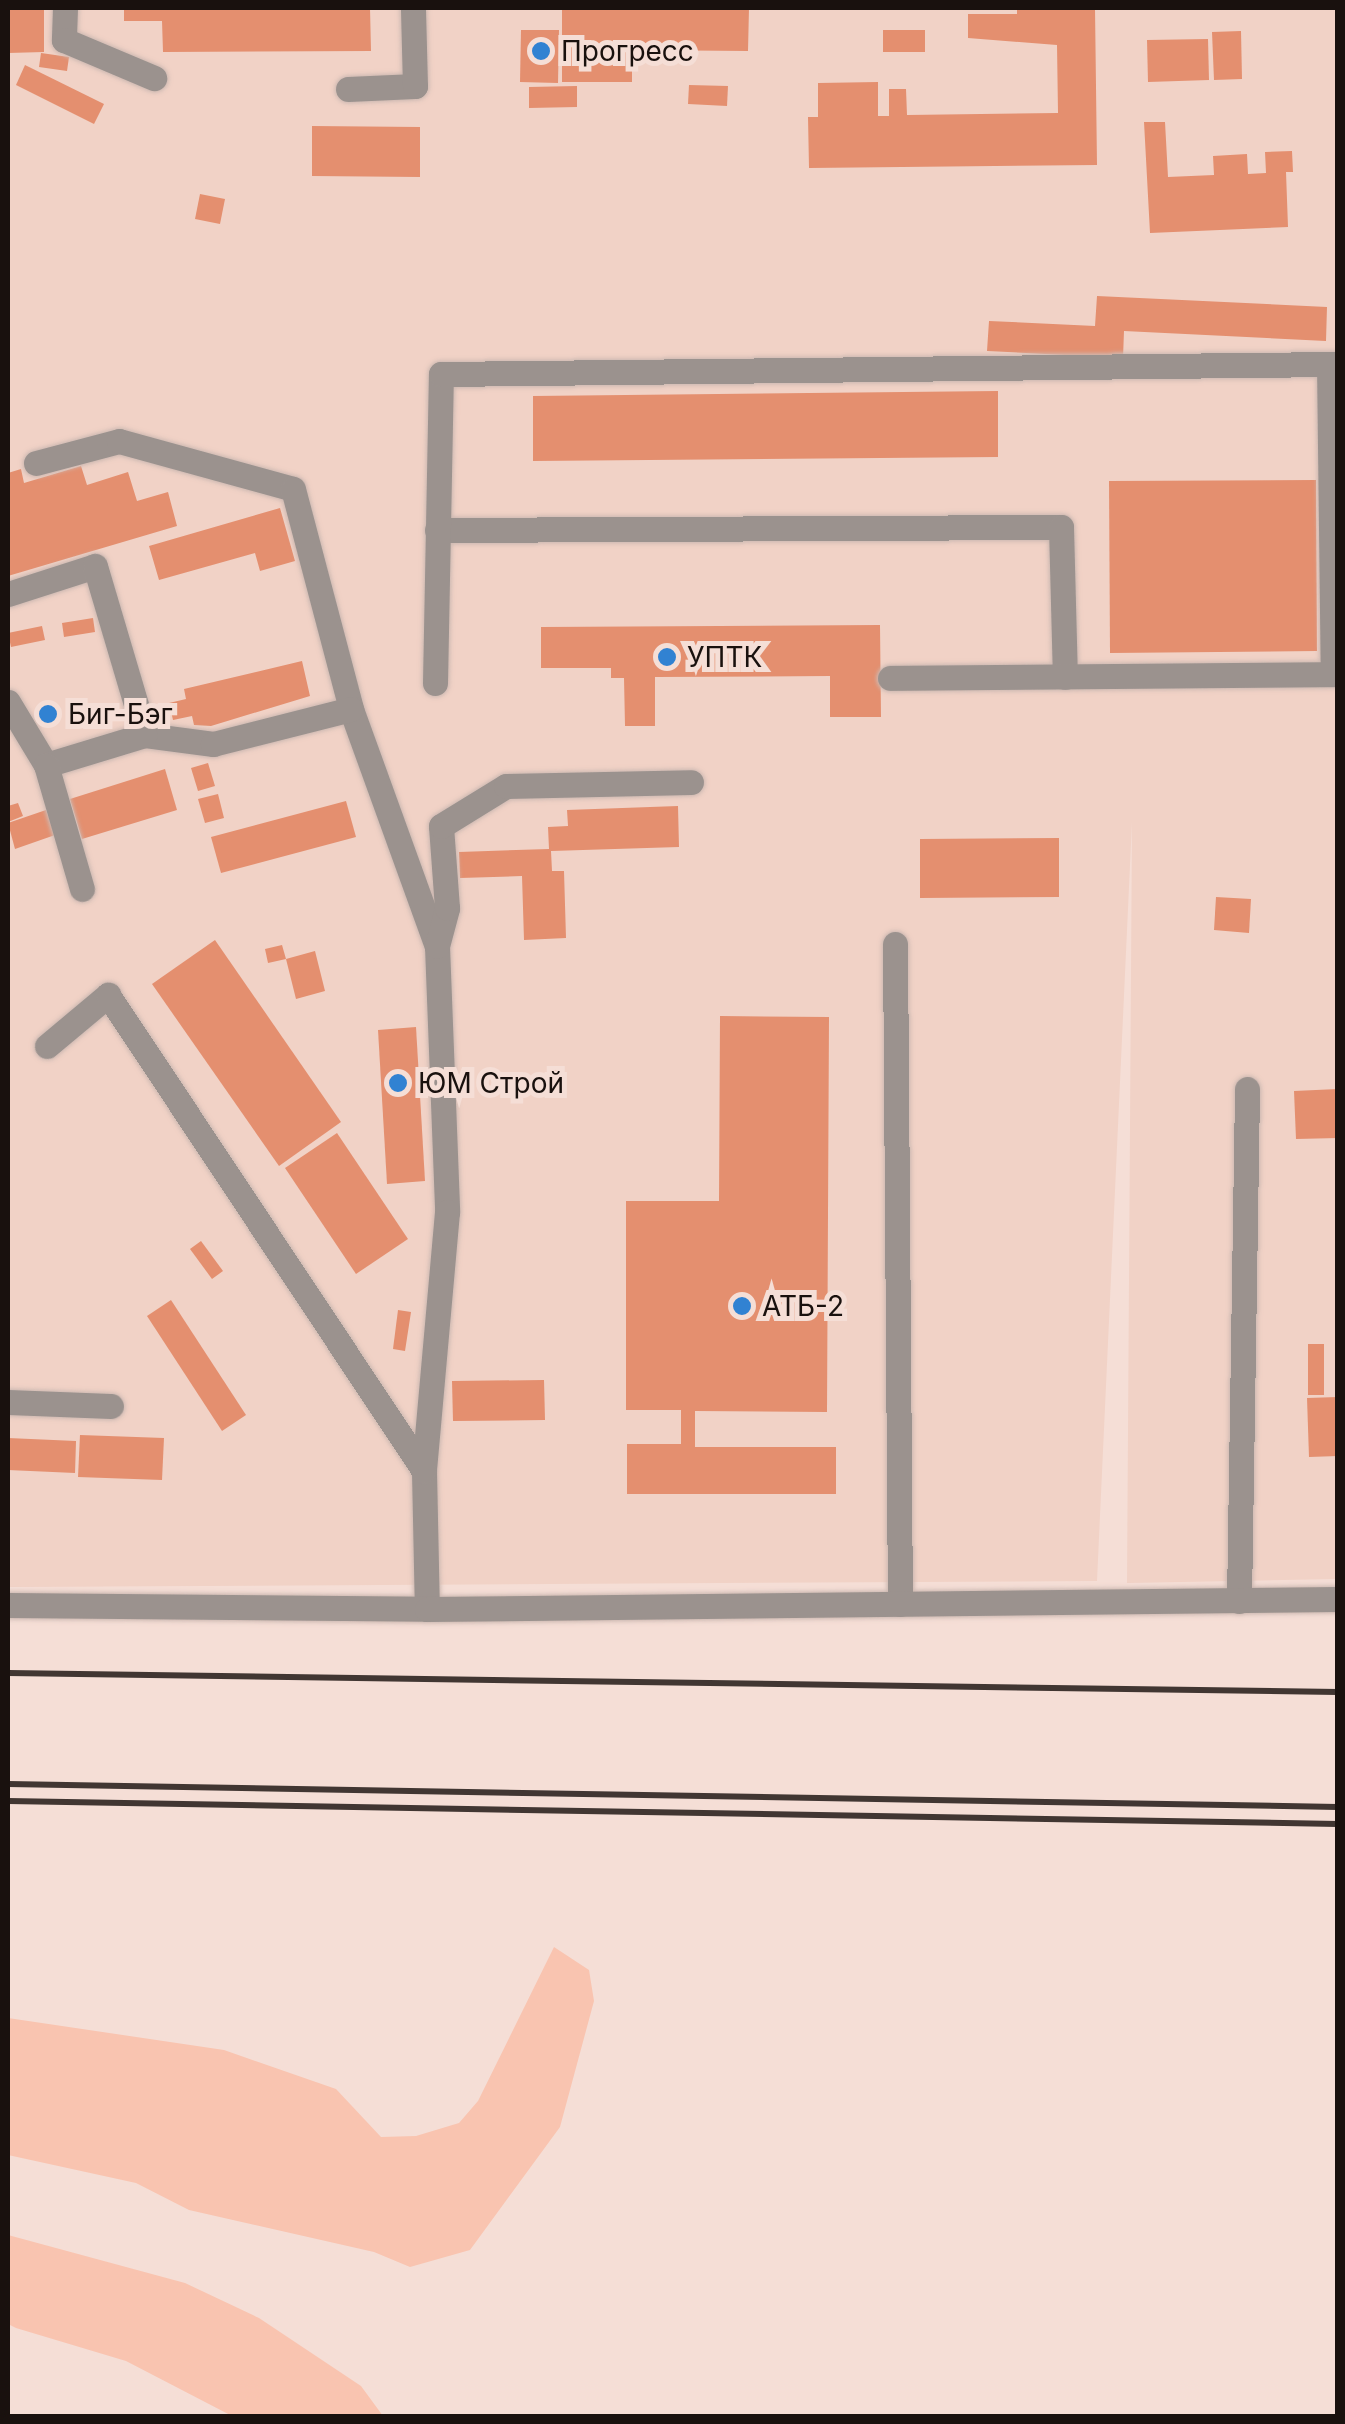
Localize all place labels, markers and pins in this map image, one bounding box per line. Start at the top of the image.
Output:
place label: Прогресс [561,34,694,68]
marker: Прогресс [530,40,552,62]
place label: УПТК [687,640,762,674]
marker: УПТК [656,646,678,668]
place label: Биг-Бэг [68,697,173,731]
marker: Биг-Бэг [37,703,59,725]
place label: ЮМ Строй [418,1066,564,1100]
marker: ЮМ Строй [387,1072,409,1094]
place label: АТБ-2 [762,1289,844,1323]
marker: АТБ-2 [731,1295,753,1317]

